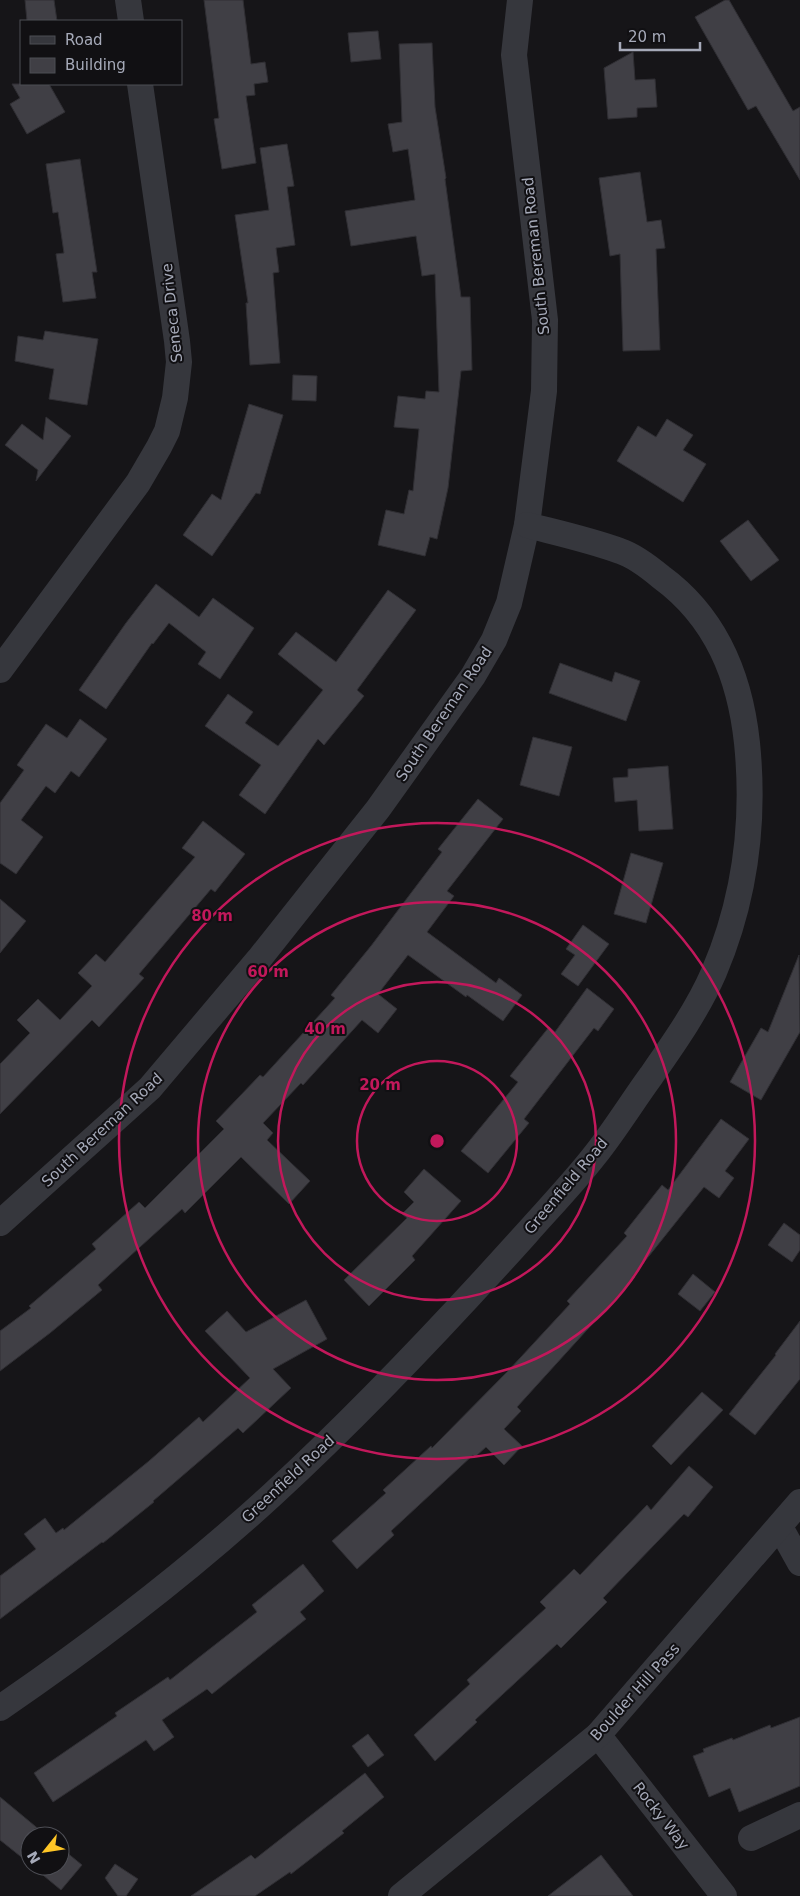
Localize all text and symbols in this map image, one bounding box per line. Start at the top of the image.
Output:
legend [20,20,182,85]
scale bar [620,20,700,52]
text: 20 m [628,28,666,46]
text: Road [65,31,103,49]
text: Building [65,56,126,74]
street label: South Bereman Road [519,176,553,336]
street label: Seneca Drive [158,262,186,364]
street label: South Bereman Road [392,643,496,785]
text: 80 m [191,907,233,925]
text: 60 m [247,963,289,981]
text: 40 m [304,1020,346,1038]
street label: South Bereman Road [38,1069,166,1191]
text: 20 m [359,1076,401,1094]
centre of rings [428,1132,446,1150]
street label: Greenfield Road [520,1134,612,1238]
street label: Greenfield Road [238,1431,338,1527]
street label: Boulder Hill Pass [587,1640,683,1744]
street label: Rocky Way [629,1779,693,1854]
north arrow [20,1826,70,1876]
text: N [24,1848,44,1867]

